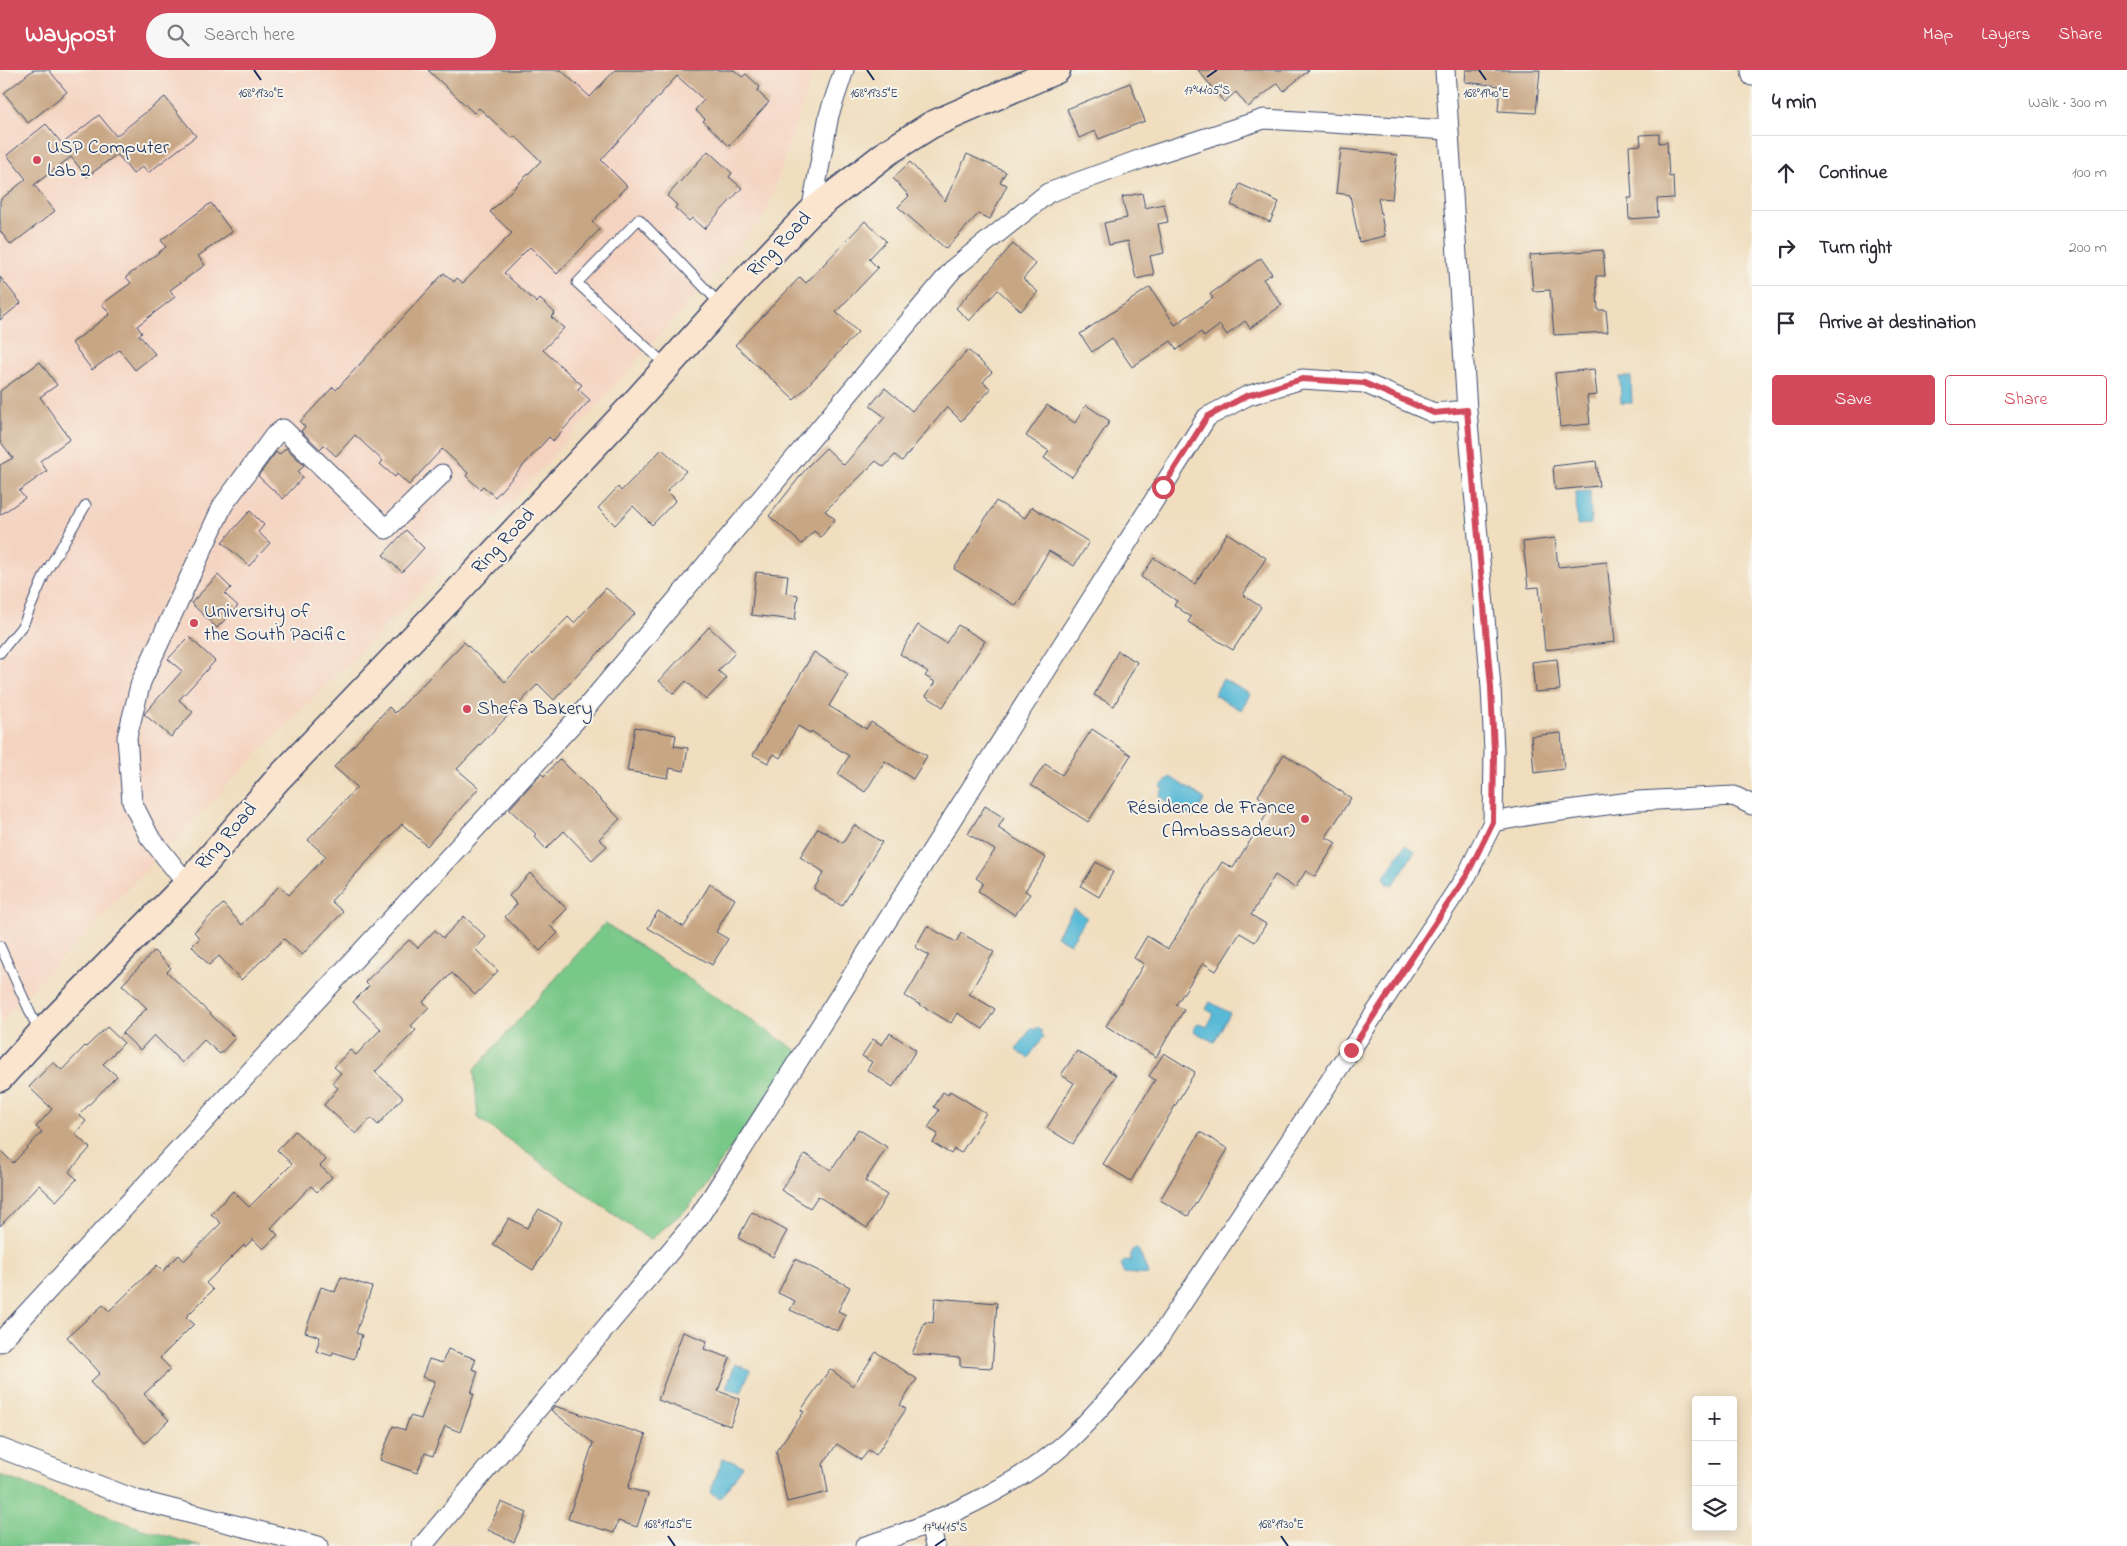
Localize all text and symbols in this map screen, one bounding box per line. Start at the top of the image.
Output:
search box [146,13,496,58]
text: Waypost [25,18,116,53]
icon: search [164,21,192,49]
text: Search here [204,22,295,49]
text: Map [1923,22,1953,48]
text: Layers [1981,22,2031,48]
text: Share [2059,22,2102,48]
text: 17°44'05"S [1184,82,1230,100]
text: 168°19'30"E [238,85,284,103]
text: 168°19'35"E [850,85,898,103]
text: 168°19'40"E [1463,85,1509,103]
text: 4 min [1772,88,1816,118]
text: Walk · 300 m [2028,91,2107,115]
place label: USP Computer Lab 2 [47,134,170,186]
marker: USP Computer Lab 2 [31,154,43,166]
icon: ahead [1772,159,1800,187]
text: Continue [1819,160,1887,187]
text: 100 m [2072,161,2107,185]
street label: Ring Road [741,205,820,285]
icon: right [1772,234,1800,262]
text: Turn right [1819,235,1892,262]
text: 200 m [2069,236,2107,260]
icon: arrive [1772,309,1800,337]
text: Arrive at destination [1819,310,1976,337]
button: Save [1772,375,1935,425]
button: Share [1945,375,2107,425]
route start [1152,476,1175,499]
street label: Ring Road [465,502,543,583]
place label: University of the South Pacific [204,598,346,650]
marker: University of the South Pacific [188,617,200,629]
place label: Shefa Bakery [477,695,593,724]
marker: Shefa Bakery [461,703,473,715]
place label: Résidence de France (Ambassadeur) [1127,794,1295,846]
street label: Ring Road [189,797,266,878]
marker: Résidence de France (Ambassadeur) [1299,813,1311,825]
route end [1340,1039,1363,1062]
map controls [1692,1396,1737,1531]
button: + [1692,1396,1737,1441]
button: − [1692,1441,1737,1486]
button: layers [1692,1486,1737,1531]
text: 168°19'25"E [644,1516,692,1534]
text: 168°19'30"E [1258,1516,1304,1534]
text: 17°44'15"S [923,1519,967,1537]

